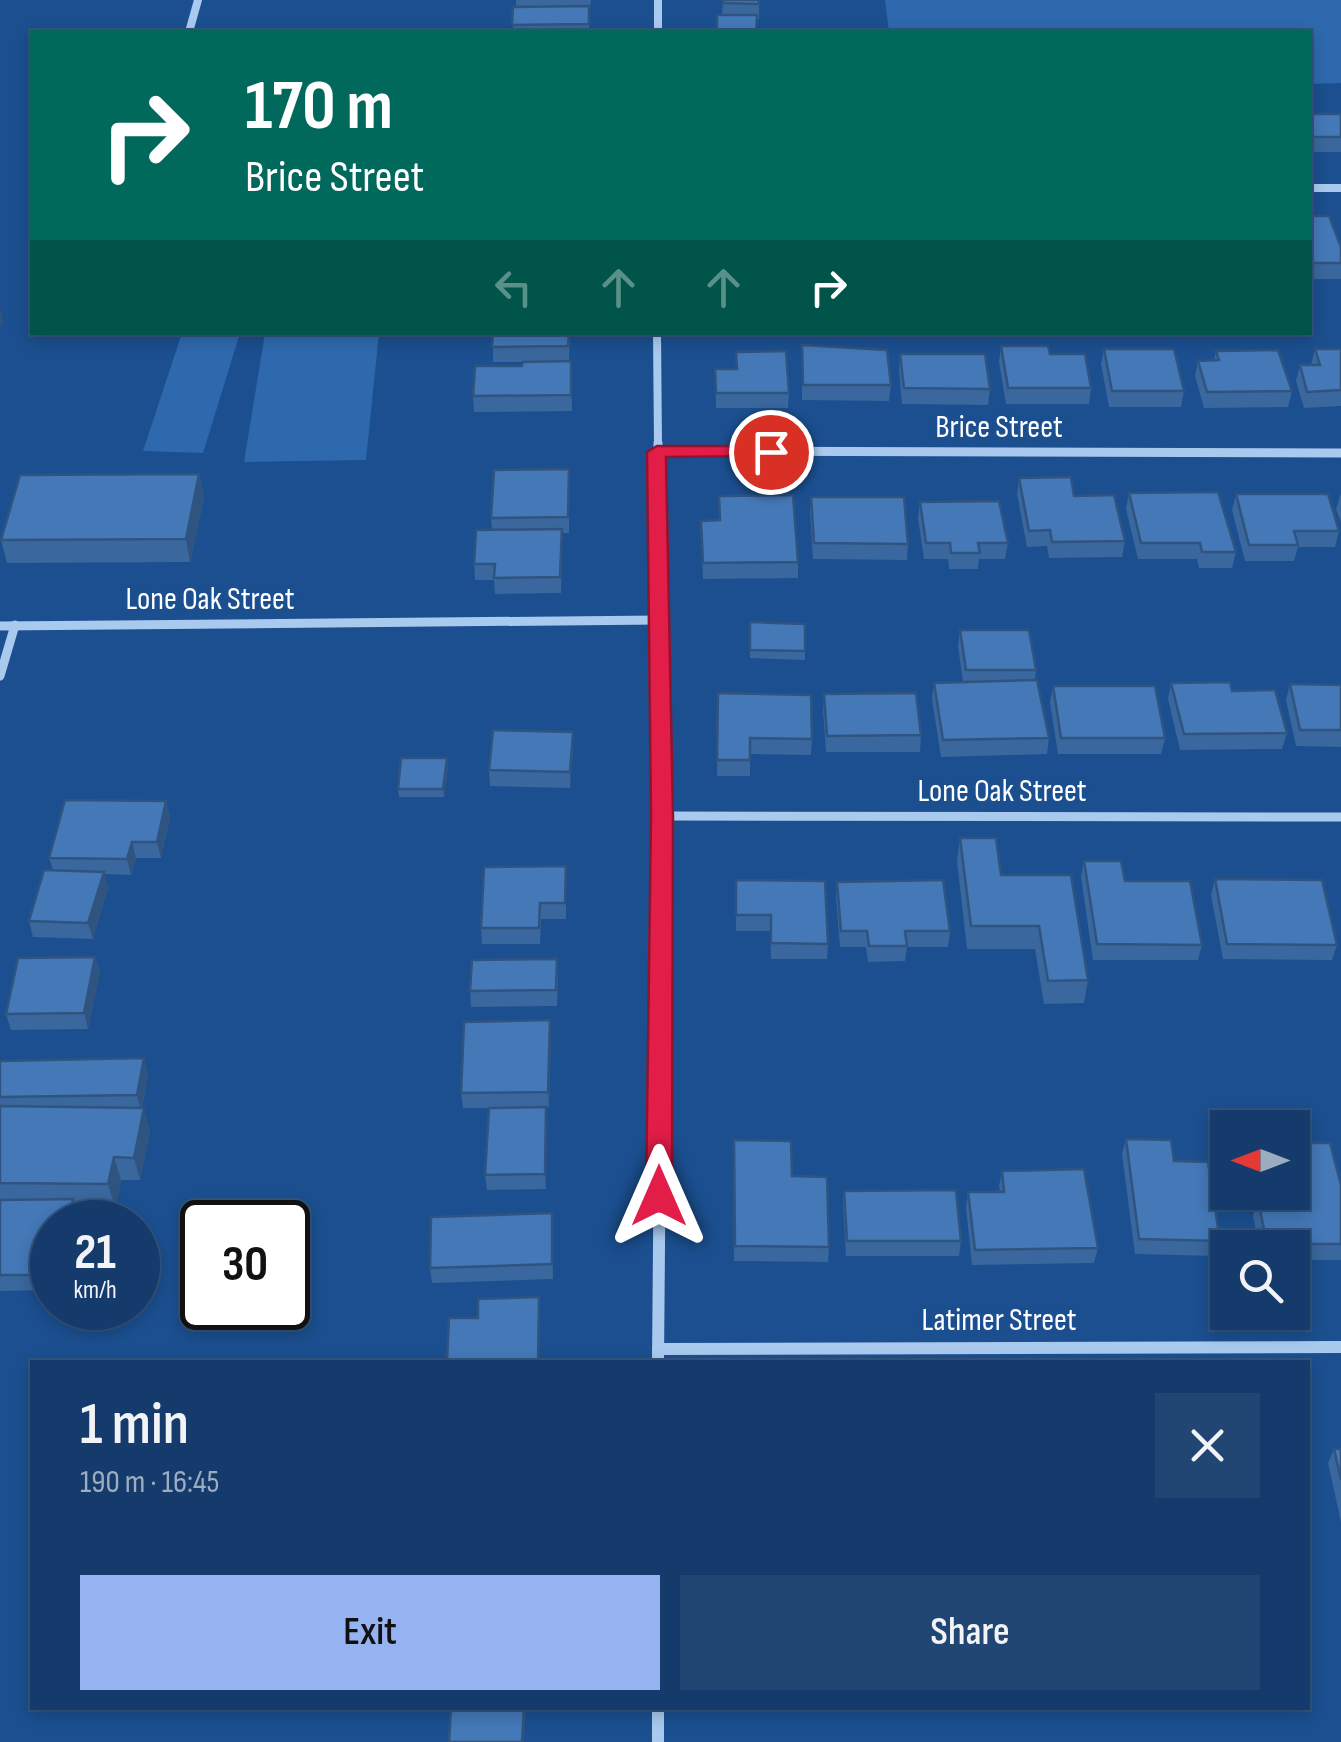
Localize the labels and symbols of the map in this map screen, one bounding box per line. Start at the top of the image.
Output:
street label: Brice Street [935,408,1063,447]
pin [729,410,814,495]
street label: Lone Oak Street [125,580,295,619]
street label: Lone Oak Street [917,772,1087,811]
north arrow [1210,1110,1310,1210]
position arrow [607,1144,711,1248]
speed limit sign: 30 [180,1200,310,1330]
street label: Latimer Street [921,1301,1077,1340]

